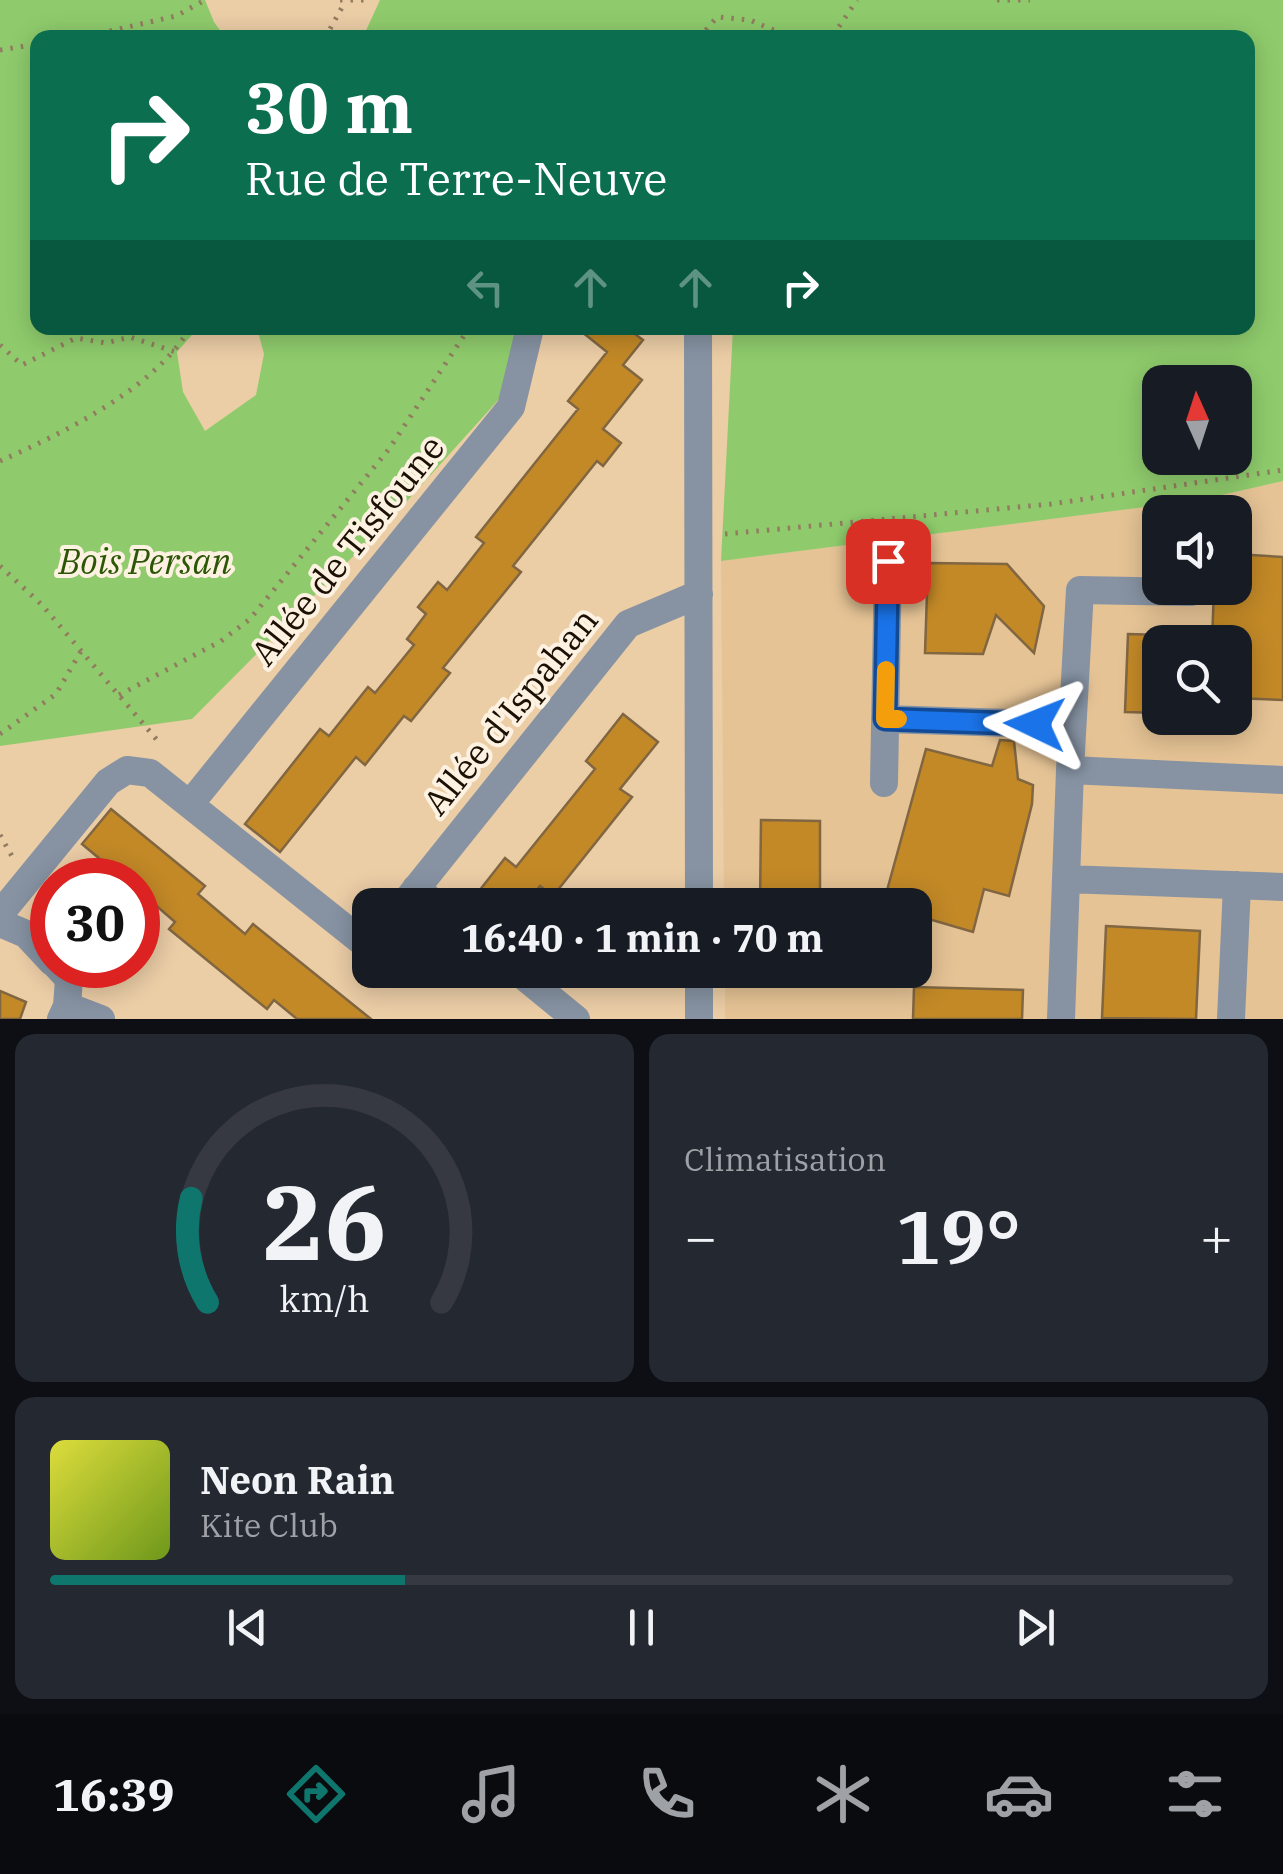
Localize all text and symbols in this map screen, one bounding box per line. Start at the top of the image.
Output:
text: 30 m [245,61,413,152]
icon: right [80,70,210,200]
text: Rue de Terre-Neuve [245,149,667,207]
icon: left [458,260,513,315]
icon: ahead [563,260,618,315]
icon: ahead [668,260,723,315]
icon: right [773,260,828,315]
north arrow [1142,365,1252,475]
map controls [1142,365,1252,735]
street label: Allée de Tisfoune [240,425,454,675]
button: sound [1142,495,1252,605]
pin [846,519,931,604]
icon: arrive [861,534,916,589]
park label: Bois Persan [58,538,231,584]
street label: Allée d'Ispahan [412,598,608,824]
button: search [1142,625,1252,735]
position arrow [983,672,1087,776]
speed limit sign: 30 [30,858,160,988]
text: 16:40 · 1 min · 70 m [461,913,823,962]
text: Climatisation [684,1138,886,1180]
text: 26 [262,1153,387,1289]
text: 19° [896,1187,1021,1285]
text: − [684,1201,717,1272]
text: + [1200,1201,1233,1272]
text: km/h [279,1275,370,1322]
text: Neon Rain [200,1455,395,1504]
text: Kite Club [200,1504,338,1546]
icon: previous [220,1600,275,1655]
icon: pause [614,1600,669,1655]
icon: next [1008,1600,1063,1655]
icon: directions [281,1759,351,1829]
icon: music [456,1759,526,1829]
icon: phone [632,1759,702,1829]
icon: climate [808,1759,878,1829]
icon: car [984,1759,1054,1829]
icon: filters [1160,1759,1230,1829]
text: 16:39 [53,1765,175,1823]

